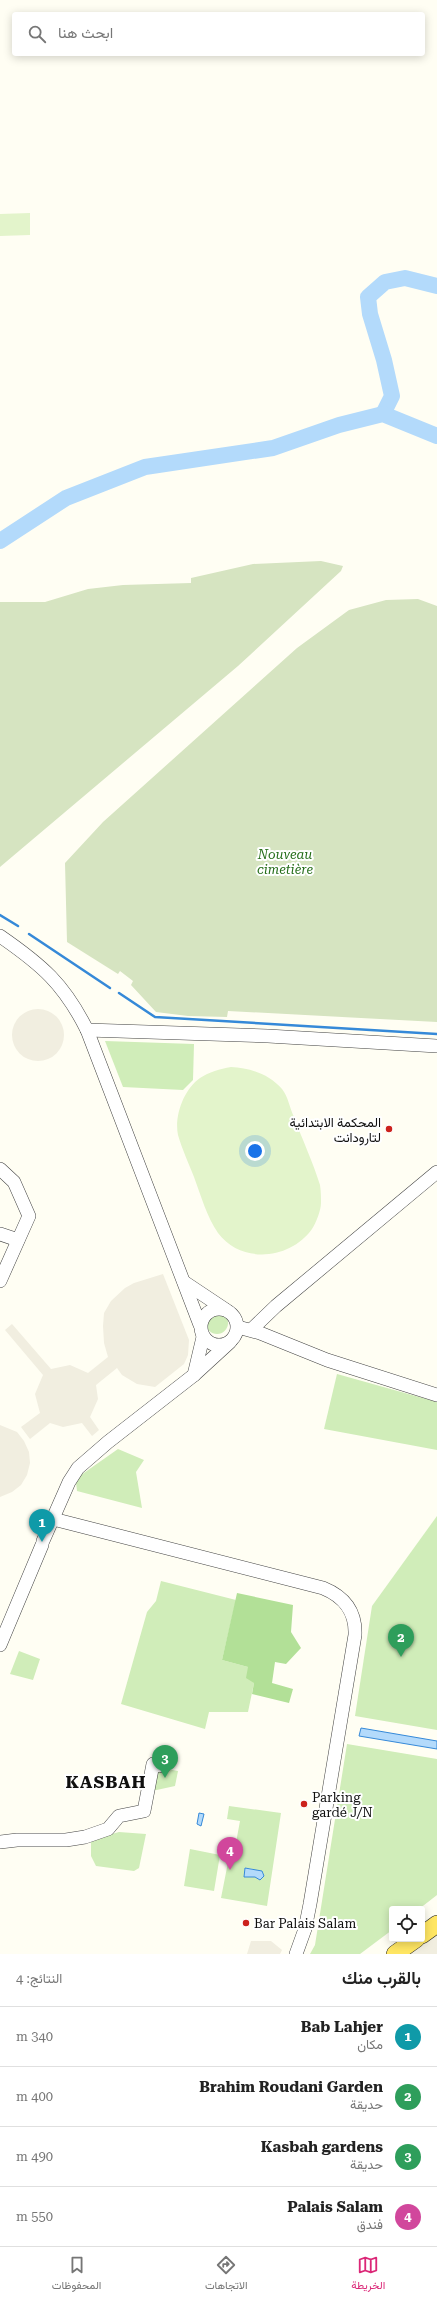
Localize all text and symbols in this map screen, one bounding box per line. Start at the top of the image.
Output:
search box [12,12,425,56]
icon: search [26,23,48,45]
text: ابحث هنا [58,24,113,42]
park label: Nouveau cimetière [257,847,313,877]
place label: المحكمة الابتدائية لتارودانت [290,1115,381,1146]
marker: المحكمة الابتدائية لتارودانت [384,1124,394,1134]
your location [245,1141,265,1161]
pin: 1 [29,1509,55,1542]
pin: 2 [388,1624,414,1657]
pin: 3 [152,1745,178,1778]
district label: KASBAH [65,1772,147,1792]
place label: Parking gardé J/N [312,1790,373,1820]
marker: Parking gardé J/N [299,1799,309,1809]
pin: 4 [217,1837,243,1870]
map controls [389,1906,425,1942]
button: locate [389,1906,425,1942]
place label: Bar Palais Salam [254,1916,356,1931]
marker: Bar Palais Salam [241,1918,251,1928]
text: بالقرب منك [342,1968,421,1988]
text: النتائج: 4 [16,1971,62,1986]
text: Bab Lahjer [301,2018,383,2036]
text: 340 m [16,2029,53,2044]
text: 1 [404,2029,412,2044]
text: مكان [357,2037,383,2052]
text: Brahim Roudani Garden [199,2078,383,2096]
text: 400 m [16,2089,53,2104]
text: 2 [404,2089,412,2104]
text: حديقة [350,2097,383,2112]
text: Kasbah gardens [261,2138,383,2156]
text: 490 m [16,2149,53,2164]
text: 3 [404,2149,412,2164]
text: حديقة [350,2157,383,2172]
text: Palais Salam [287,2198,383,2216]
text: 550 m [16,2209,53,2224]
text: 4 [404,2209,412,2224]
text: فندق [357,2217,383,2232]
tab: المحفوظات [52,2254,101,2295]
tab: الاتجاهات [205,2254,248,2295]
tab: الخريطة [351,2254,385,2295]

